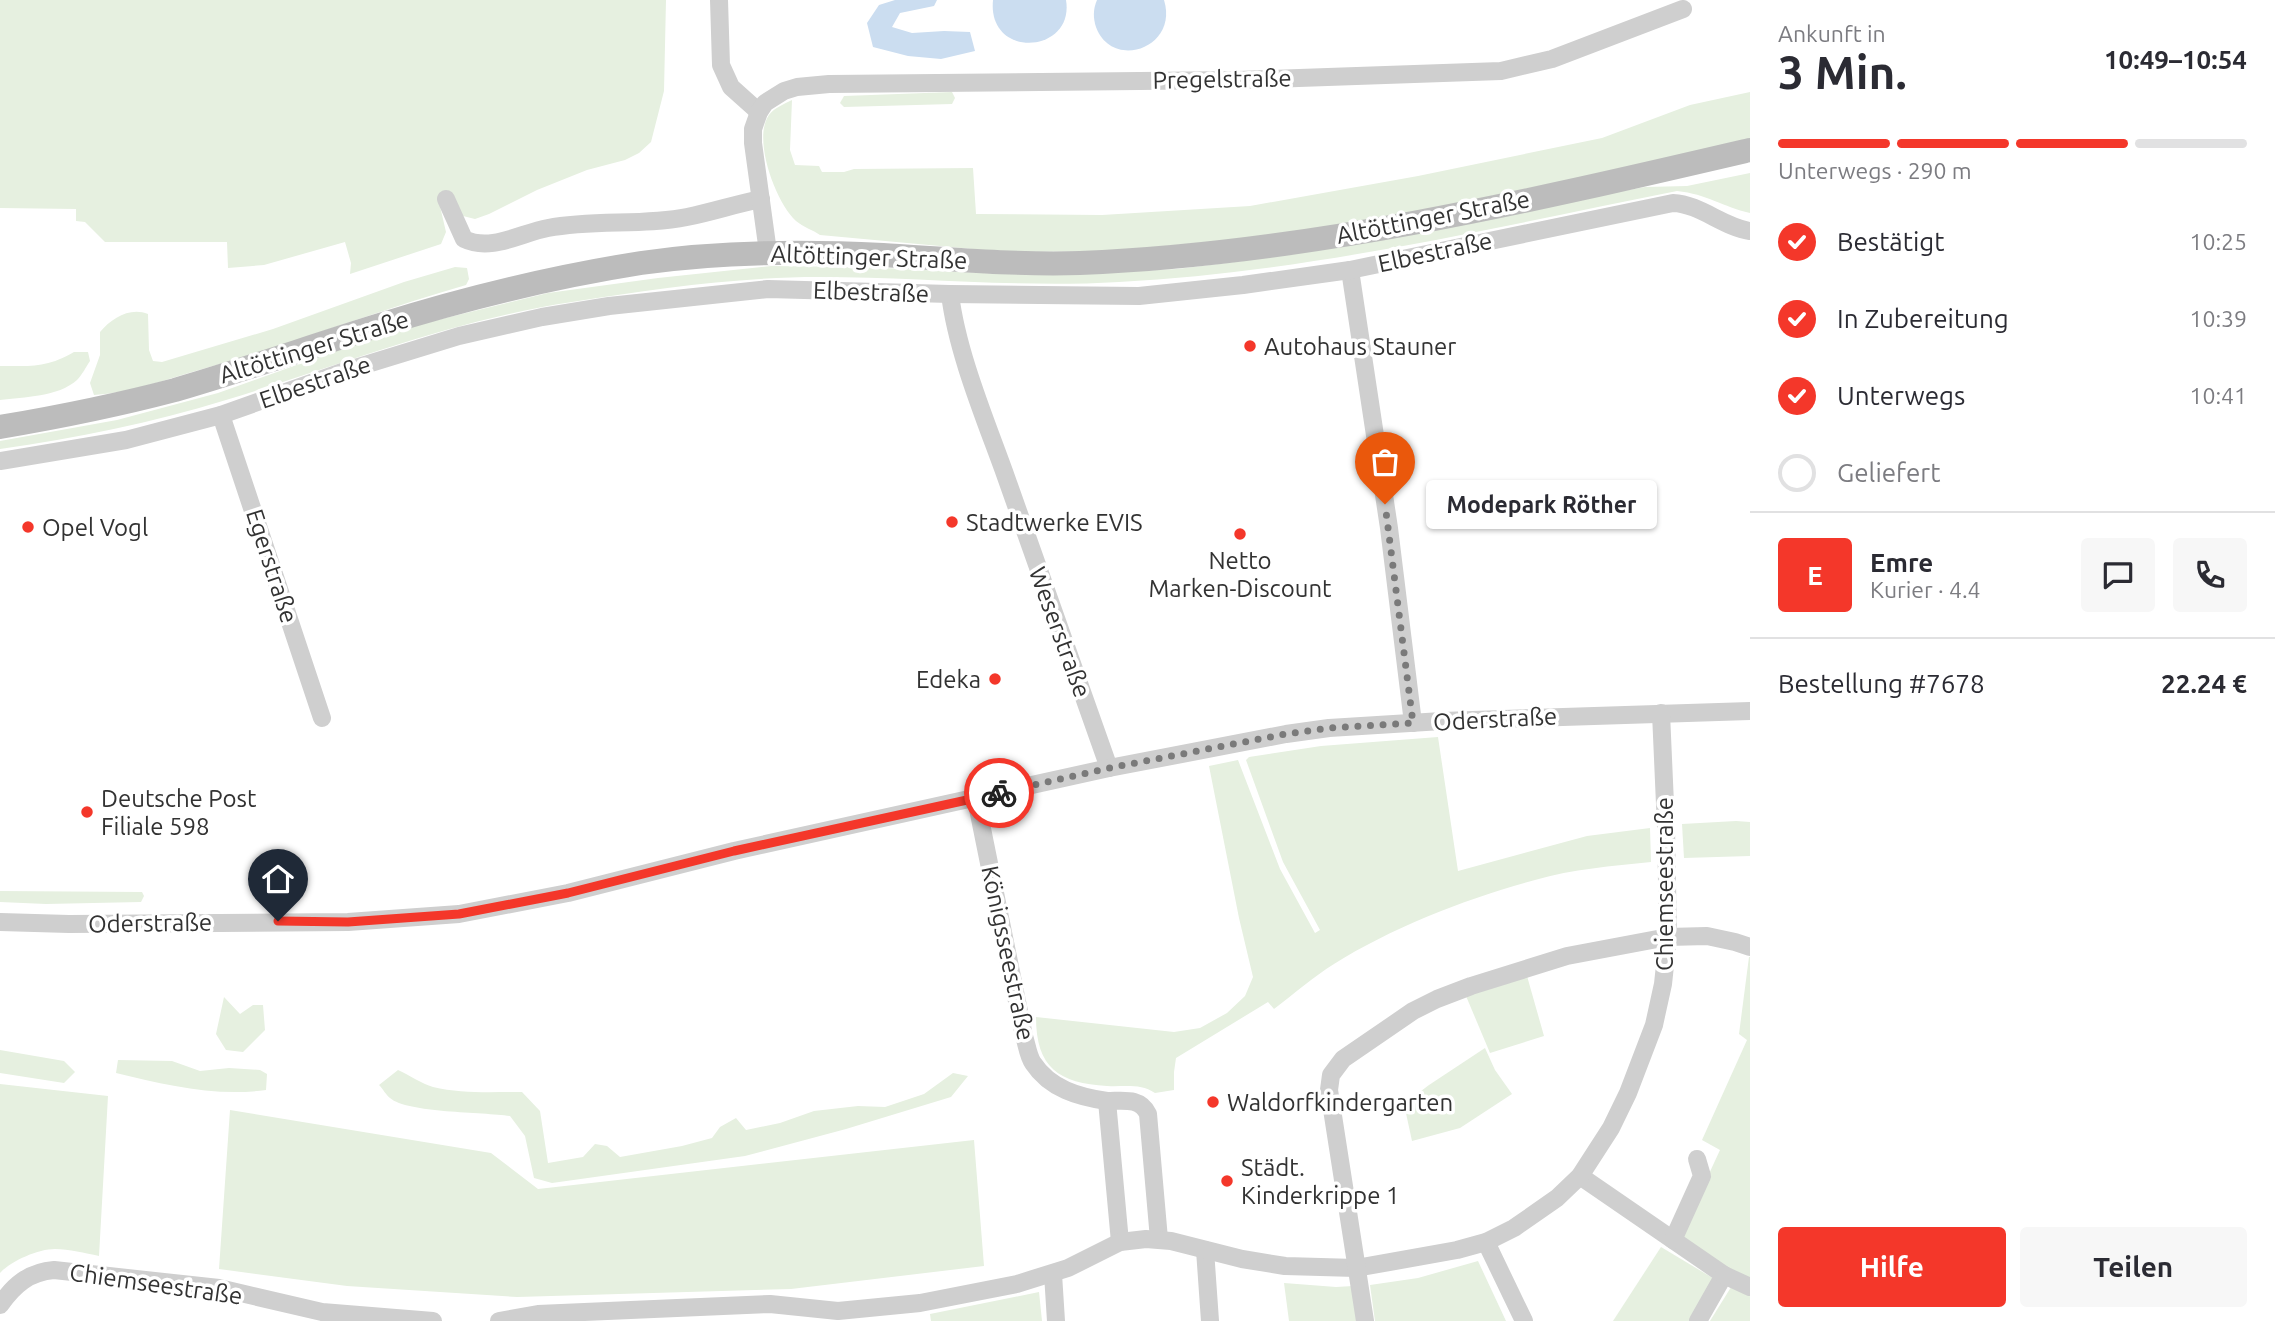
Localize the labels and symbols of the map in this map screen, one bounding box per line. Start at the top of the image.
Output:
street label: Pregelstraße [1152,64,1292,94]
street label: Altöttinger Straße [1334,185,1532,249]
street label: Elbestraße [1375,227,1495,277]
street label: Altöttinger Straße [770,240,968,274]
street label: Elbestraße [813,276,929,308]
street label: Altöttinger Straße [216,305,412,389]
place label: Autohaus Stauner [1264,333,1456,360]
marker: Autohaus Stauner [1242,338,1258,354]
street label: Elbestraße [256,350,374,414]
pin [1355,432,1415,504]
callout: Modepark Röther [1427,480,1658,528]
street label: Egerstraße [241,506,303,626]
place label: Stadtwerke EVIS [966,509,1143,536]
place label: Opel Vogl [42,514,148,541]
marker: Stadtwerke EVIS [944,514,960,530]
marker: Opel Vogl [20,519,36,535]
marker: Netto Marken-Discount [1232,526,1248,542]
place label: Netto Marken-Discount [1148,547,1332,602]
street label: Weserstraße [1024,563,1096,701]
place label: Edeka [916,666,981,693]
marker: Edeka [987,671,1003,687]
street label: Oderstraße [1432,702,1558,736]
courier [964,758,1034,828]
place label: Deutsche Post Filiale 598 [101,785,257,840]
street label: Chiemseestraße [1651,797,1678,971]
marker: Deutsche Post Filiale 598 [79,804,95,820]
pin [248,849,308,921]
street label: Königsseestraße [976,863,1040,1043]
street label: Oderstraße [88,908,212,938]
place label: Waldorfkindergarten [1227,1089,1453,1116]
marker: Waldorfkindergarten [1205,1094,1221,1110]
place label: Städt. Kinderkrippe 1 [1241,1154,1399,1209]
marker: Städt. Kinderkrippe 1 [1219,1173,1235,1189]
street label: Chiemseestraße [68,1259,244,1309]

